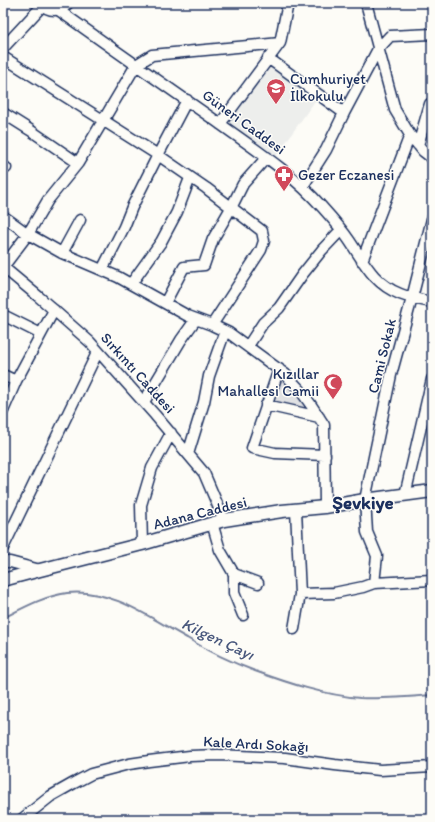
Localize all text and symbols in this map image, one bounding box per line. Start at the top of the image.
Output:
place label: Cumhuriyet İlkokulu [290,70,366,105]
school or university icon: Cumhuriyet İlkokulu [265,77,287,105]
street label: Güneri Caddesi [199,86,289,158]
pharmacy icon: Gezer Eczanesi [273,164,295,192]
place label: Gezer Eczanesi [298,166,394,184]
street label: Cami Sokak [364,316,400,395]
street label: Sırkıntı Caddesi [97,329,179,417]
place label: Kızıllar Mahallesi Camii [218,365,319,400]
mosque icon: Kızıllar Mahallesi Camii [322,372,344,400]
district label: Şevkiye [332,491,394,514]
street label: Adana Caddesi [151,493,249,533]
water label: Kilgen Çayı [179,614,258,664]
street label: Kale Ardı Sokağı [203,732,309,756]

